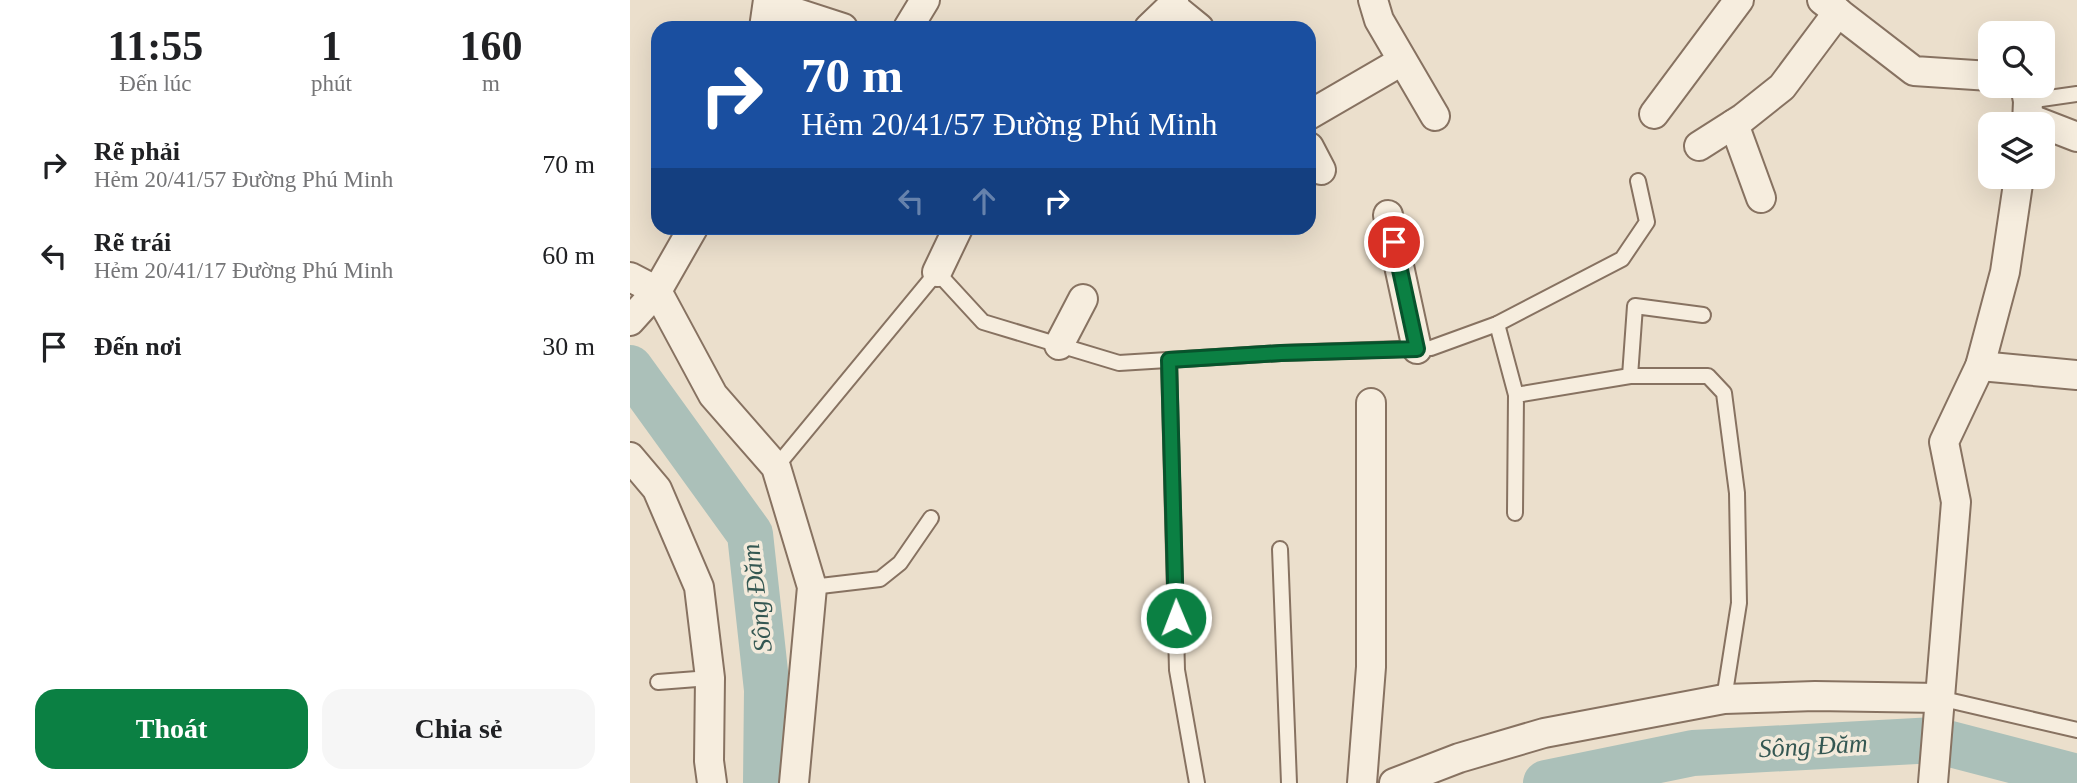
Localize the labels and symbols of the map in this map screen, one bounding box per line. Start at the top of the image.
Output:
pin [1364,212,1424,272]
water label: Sông Đăm [736,542,778,654]
position arrow [1139,581,1213,655]
water label: Sông Đăm [1758,729,1868,763]

